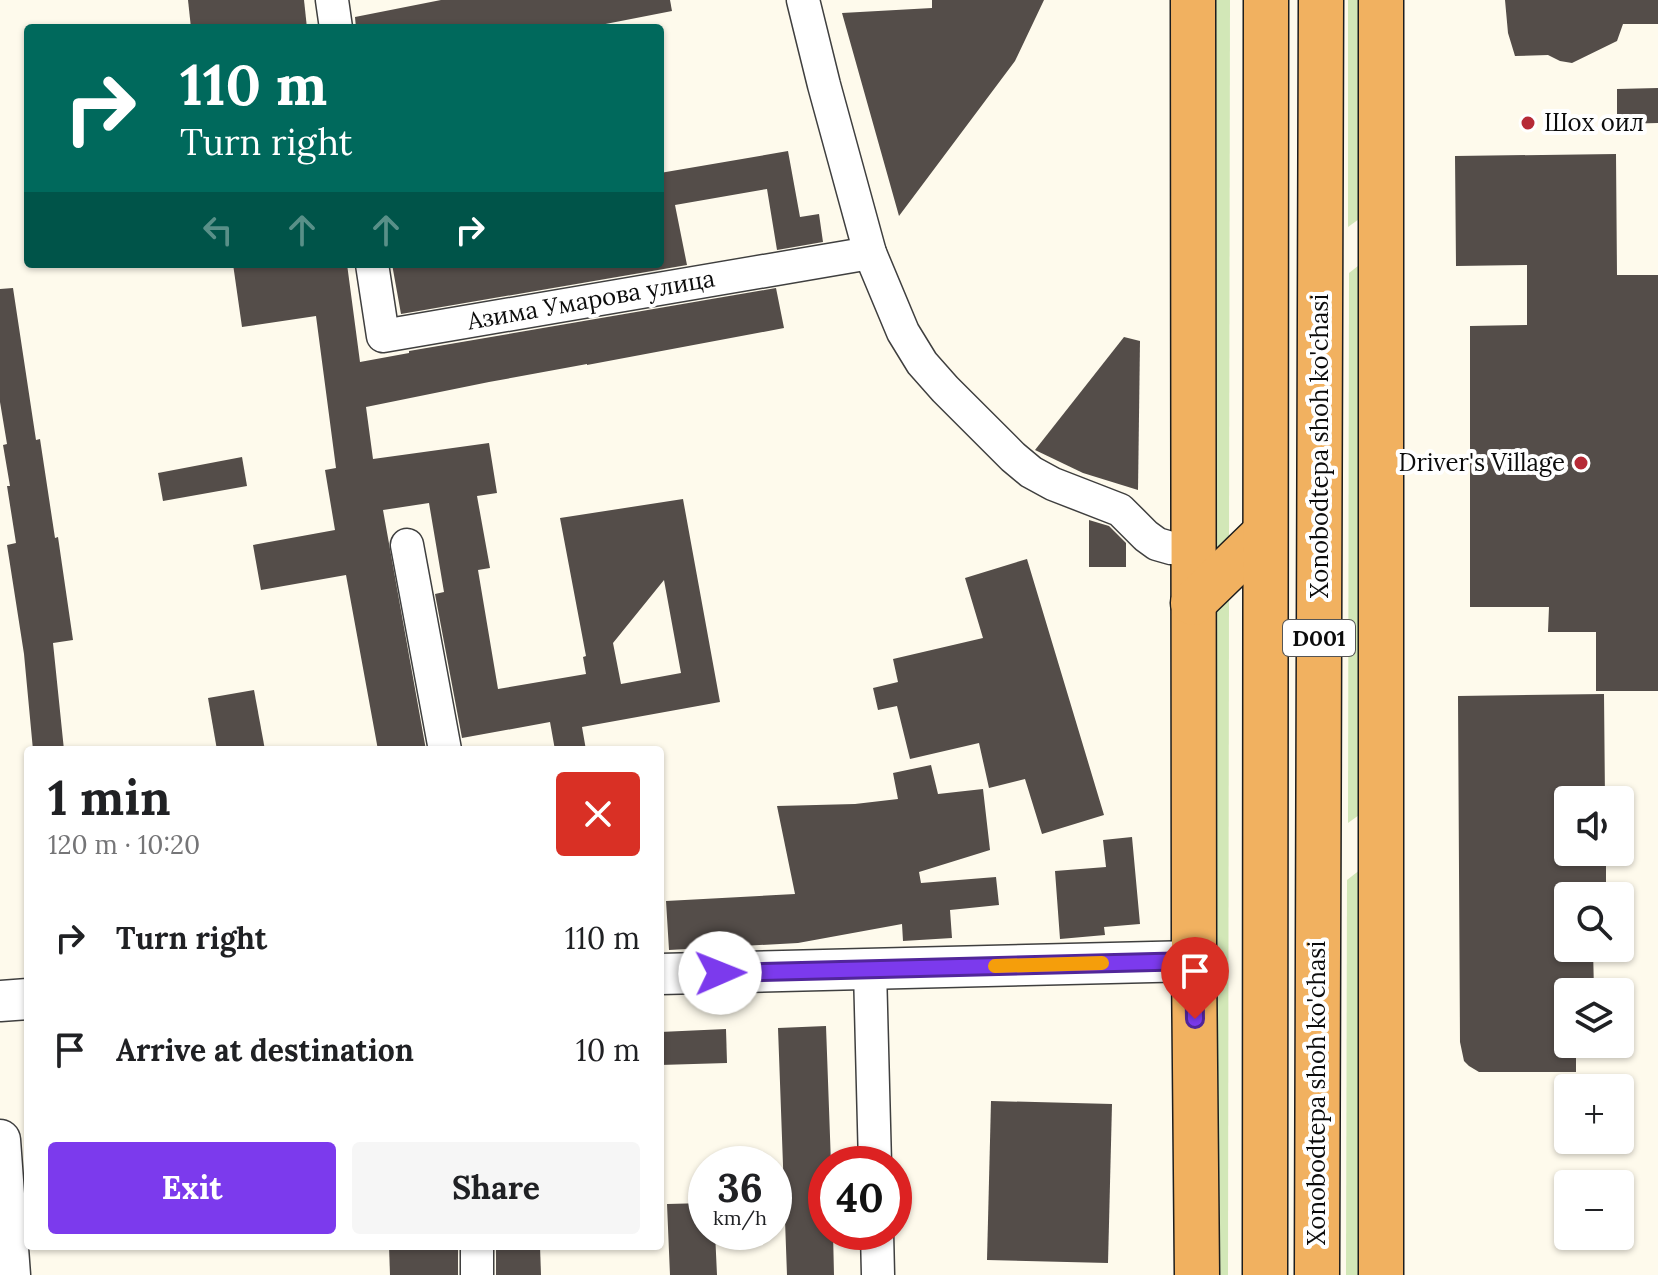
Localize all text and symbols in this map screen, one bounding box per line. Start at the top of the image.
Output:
text: 110 m [180,49,327,120]
icon: right [48,56,152,160]
place label: Шох оил [1544,107,1644,138]
marker: Шох оил [1519,114,1537,132]
text: Turn right [180,119,353,165]
icon: left [196,208,240,252]
icon: ahead [280,208,324,252]
icon: ahead [364,208,408,252]
icon: right [448,208,492,252]
street label: Азима Умарова улица [464,262,717,337]
street label: Xonobodtepa shoh ko'chasi [1304,294,1335,598]
place label: Driver's Village [1399,447,1565,478]
marker: Driver's Village [1572,454,1590,472]
road number: D001 [1283,620,1355,656]
text: 1 min [48,767,171,828]
button: close [556,772,640,856]
map controls [1554,786,1634,1250]
button: sound [1554,786,1634,866]
text: 120 m · 10:20 [48,828,200,861]
button: search [1554,882,1634,962]
icon: right [48,916,92,960]
text: Turn right [116,919,267,957]
text: 110 m [565,919,640,957]
position arrow [678,931,762,1015]
pin [1161,937,1229,1019]
street label: Xonobodtepa shoh ko'chasi [1301,941,1332,1245]
icon: arrive [1173,949,1217,993]
button: layers [1554,978,1634,1058]
icon: arrive [48,1028,92,1072]
text: Arrive at destination [116,1031,414,1069]
text: 10 m [576,1031,640,1069]
button: + [1554,1074,1634,1154]
button: Exit [48,1142,336,1234]
button: Share [352,1142,640,1234]
speed limit sign: 40 [808,1146,912,1250]
text: 36 [717,1162,763,1213]
button: − [1554,1170,1634,1250]
text: km/h [713,1205,767,1230]

